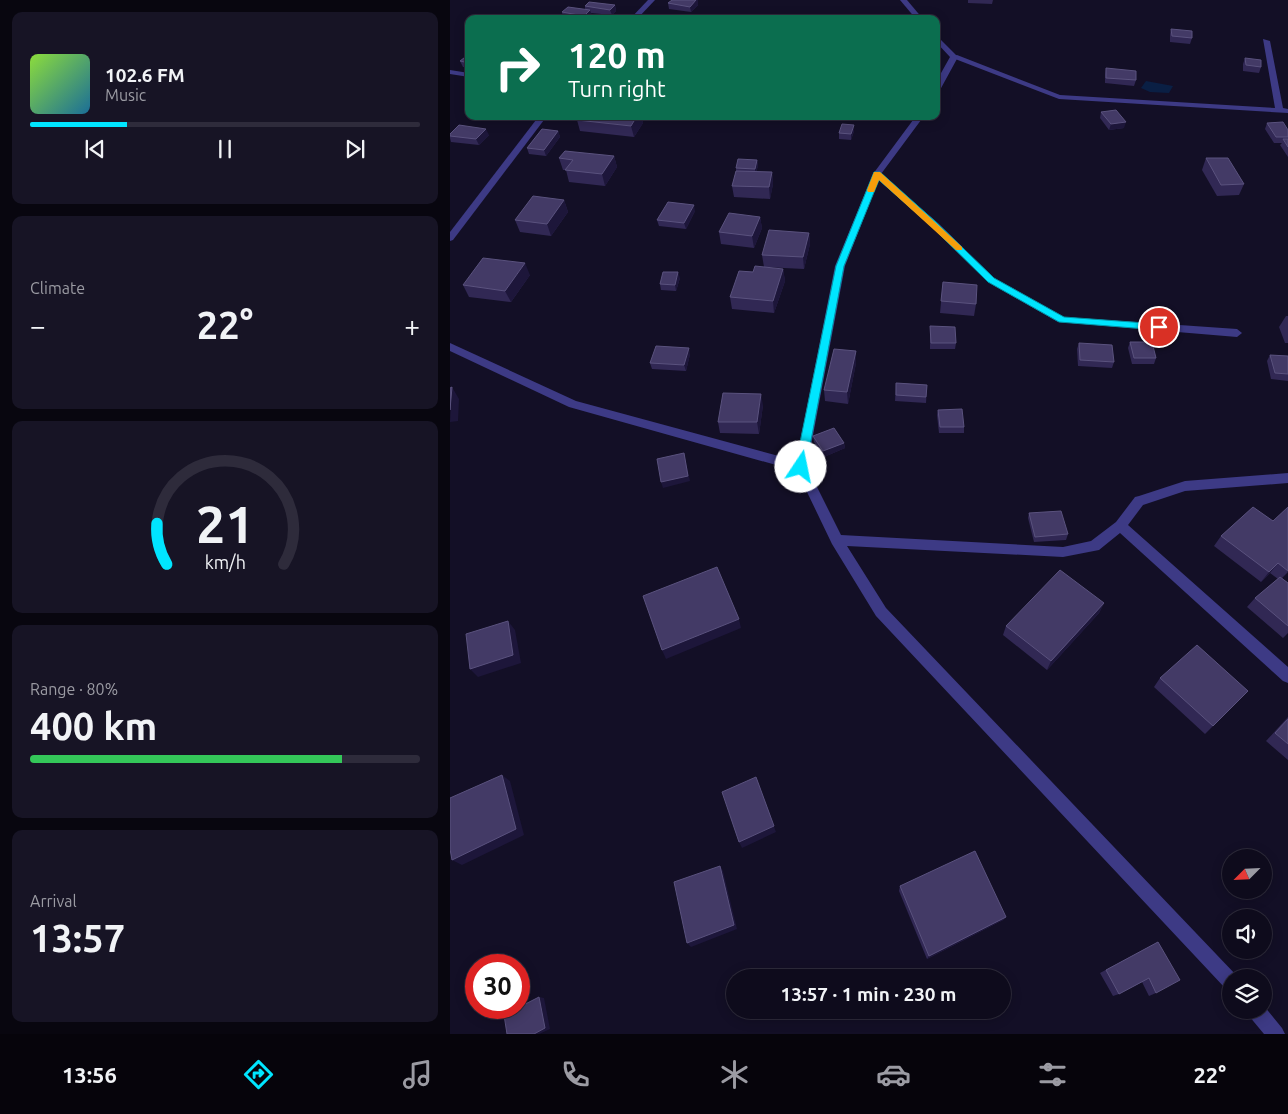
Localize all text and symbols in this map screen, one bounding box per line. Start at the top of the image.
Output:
icon: right [485,35,550,100]
text: 120 m [568,35,666,75]
text: 102.6 FM [105,64,185,86]
text: Turn right [568,76,666,101]
text: Music [105,86,146,104]
icon: previous [81,135,109,163]
icon: pause [211,135,239,163]
icon: next [341,135,369,163]
text: Climate [30,279,85,297]
text: 22° [197,304,253,346]
pin [1138,306,1180,348]
text: − [30,310,46,341]
text: + [404,310,420,341]
icon: arrive [1145,313,1173,341]
position arrow [774,440,826,492]
text: 21 [196,495,254,553]
text: km/h [204,552,246,572]
text: Range · 80% [30,680,118,698]
text: 400 km [30,705,157,747]
north arrow [1222,849,1272,899]
map controls [1222,849,1272,1019]
text: Arrival [30,892,77,910]
button: sound [1222,909,1272,959]
text: 13:57 [30,917,125,959]
speed limit sign: 30 [465,954,530,1019]
button: layers [1222,969,1272,1019]
text: 13:57 · 1 min · 230 m [781,983,956,1005]
icon: directions [241,1057,276,1092]
icon: music [400,1057,435,1092]
icon: phone [558,1057,593,1092]
icon: climate [717,1057,752,1092]
icon: car [876,1057,911,1092]
icon: filters [1035,1057,1070,1092]
text: 13:56 [62,1062,117,1087]
text: 22° [1193,1062,1226,1087]

